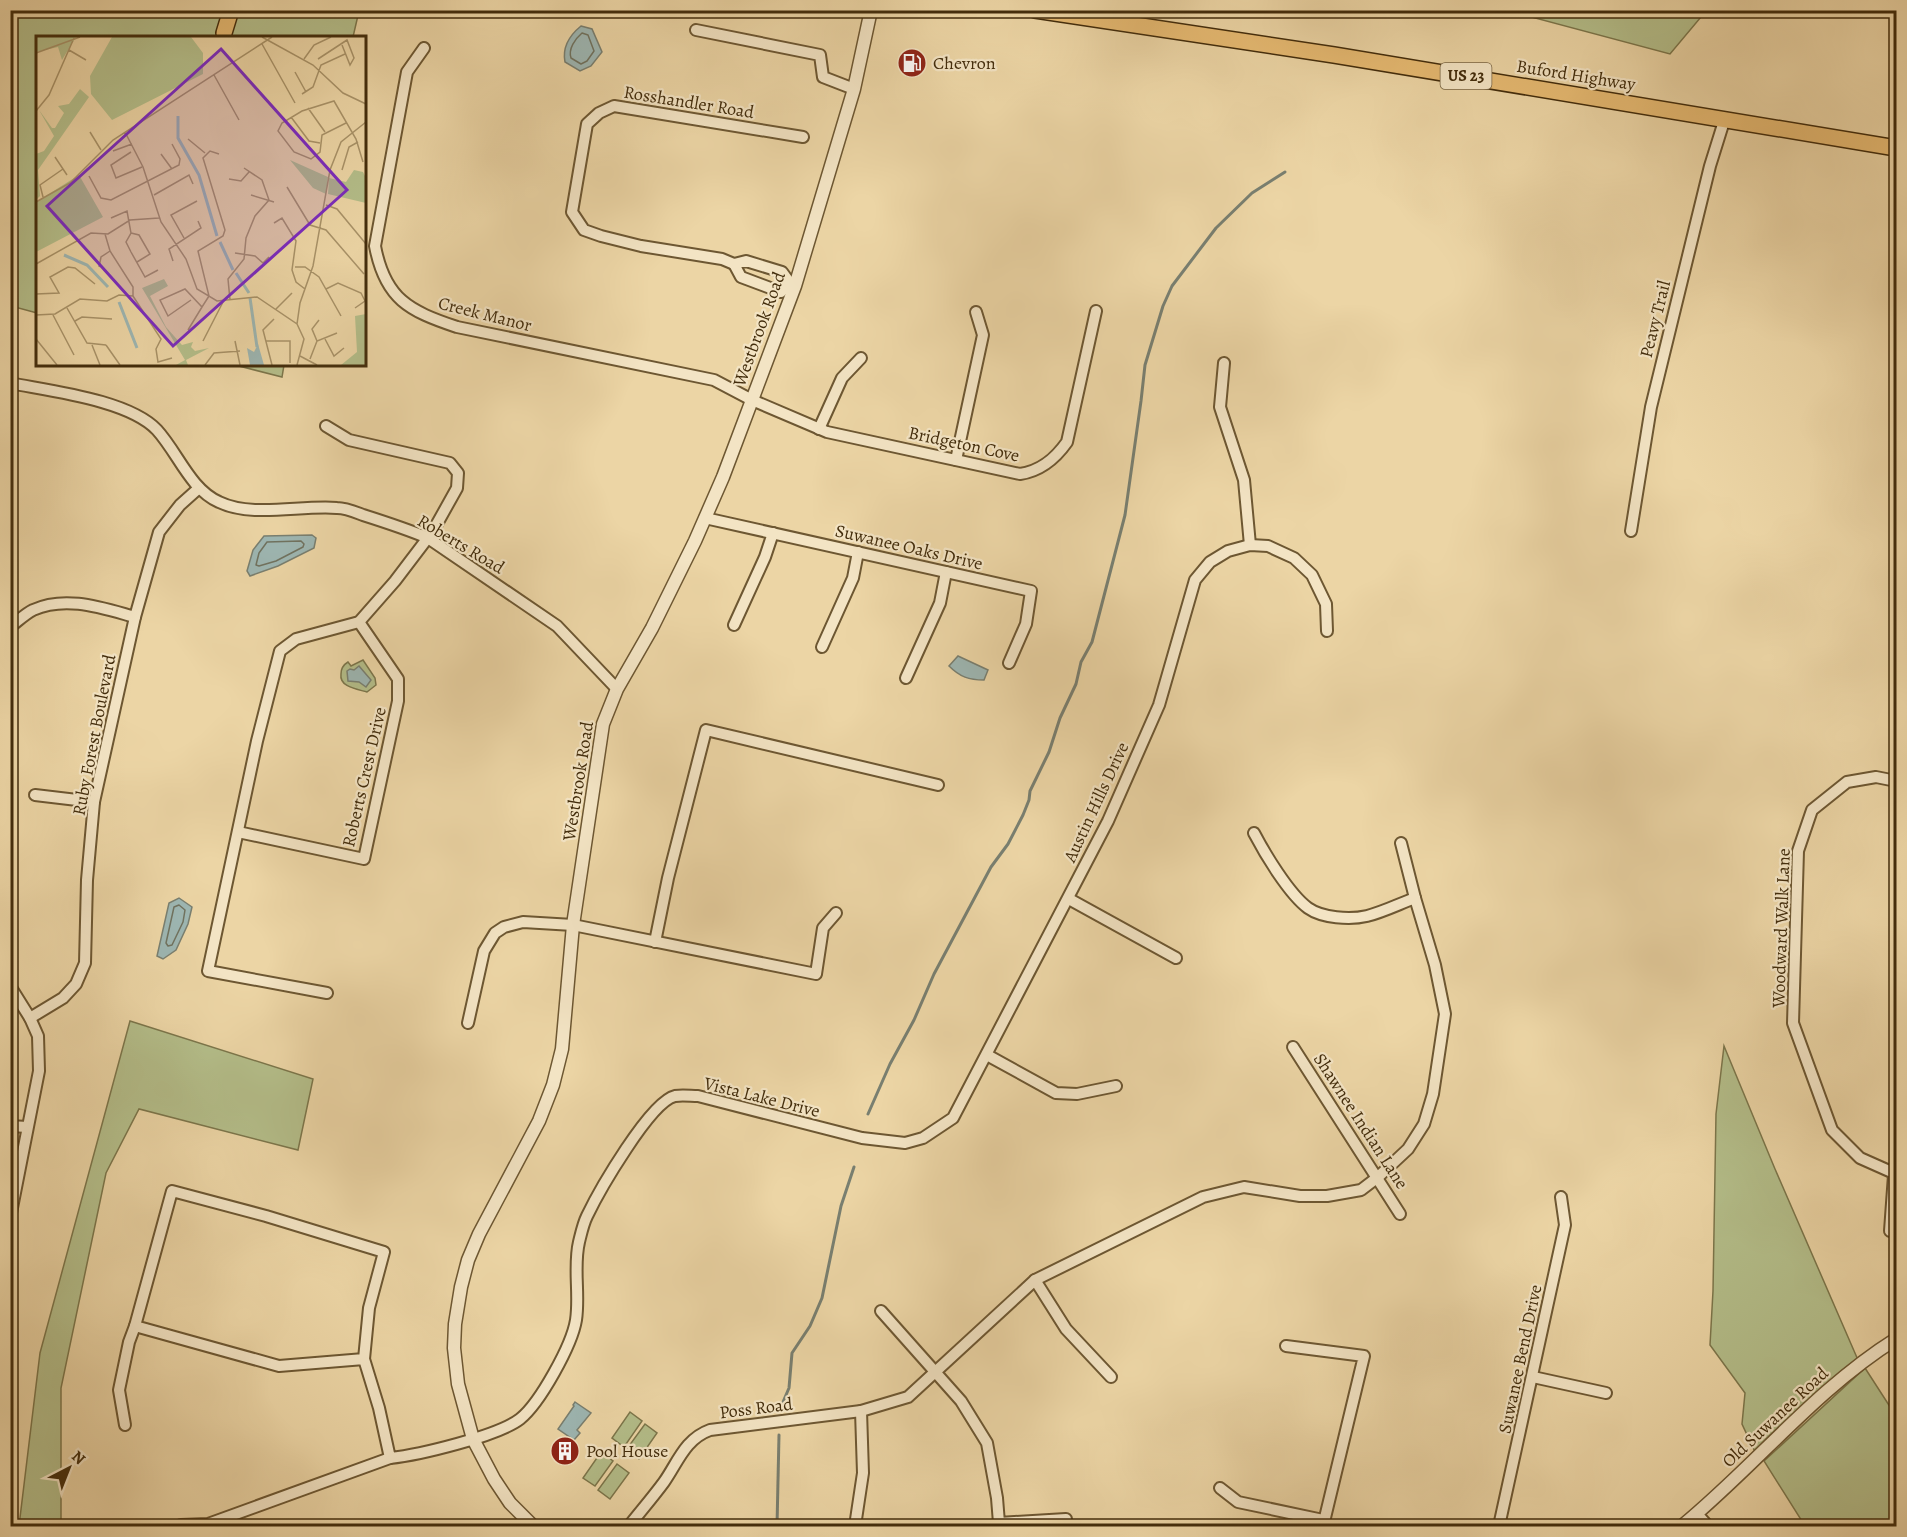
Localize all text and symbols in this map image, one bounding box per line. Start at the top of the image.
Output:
inset map [36,36,366,366]
fuel station icon: Chevron [896,47,928,79]
place label: Chevron [933,51,996,75]
street label: Buford Highway [1515,54,1638,96]
road number: US 23 [1440,63,1492,89]
street label: Rosshandler Road [622,80,756,124]
street label: Westbrook Road [727,268,791,391]
street label: Peavy Trail [1634,277,1676,360]
street label: Creek Manor [436,291,534,337]
street label: Bridgeton Cove [906,421,1022,467]
street label: Roberts Road [413,509,509,580]
street label: Suwanee Oaks Drive [833,518,985,576]
street label: Ruby Forest Boulevard [67,652,121,818]
street label: Roberts Crest Drive [336,705,392,849]
street label: Westbrook Road [557,719,599,843]
street label: Austin Hills Drive [1057,738,1134,867]
street label: Woodward Walk Lane [1766,848,1796,1009]
street label: Shawnee Indian Lane [1308,1048,1414,1194]
street label: Vista Lake Drive [701,1071,822,1123]
street label: Suwanee Bend Drive [1492,1282,1548,1436]
street label: Old Suwanee Road [1717,1361,1834,1473]
street label: Poss Road [718,1392,794,1424]
building icon: Pool House [549,1435,581,1467]
north arrow [39,1438,99,1498]
place label: Pool House [586,1439,668,1463]
text: N [67,1446,90,1470]

